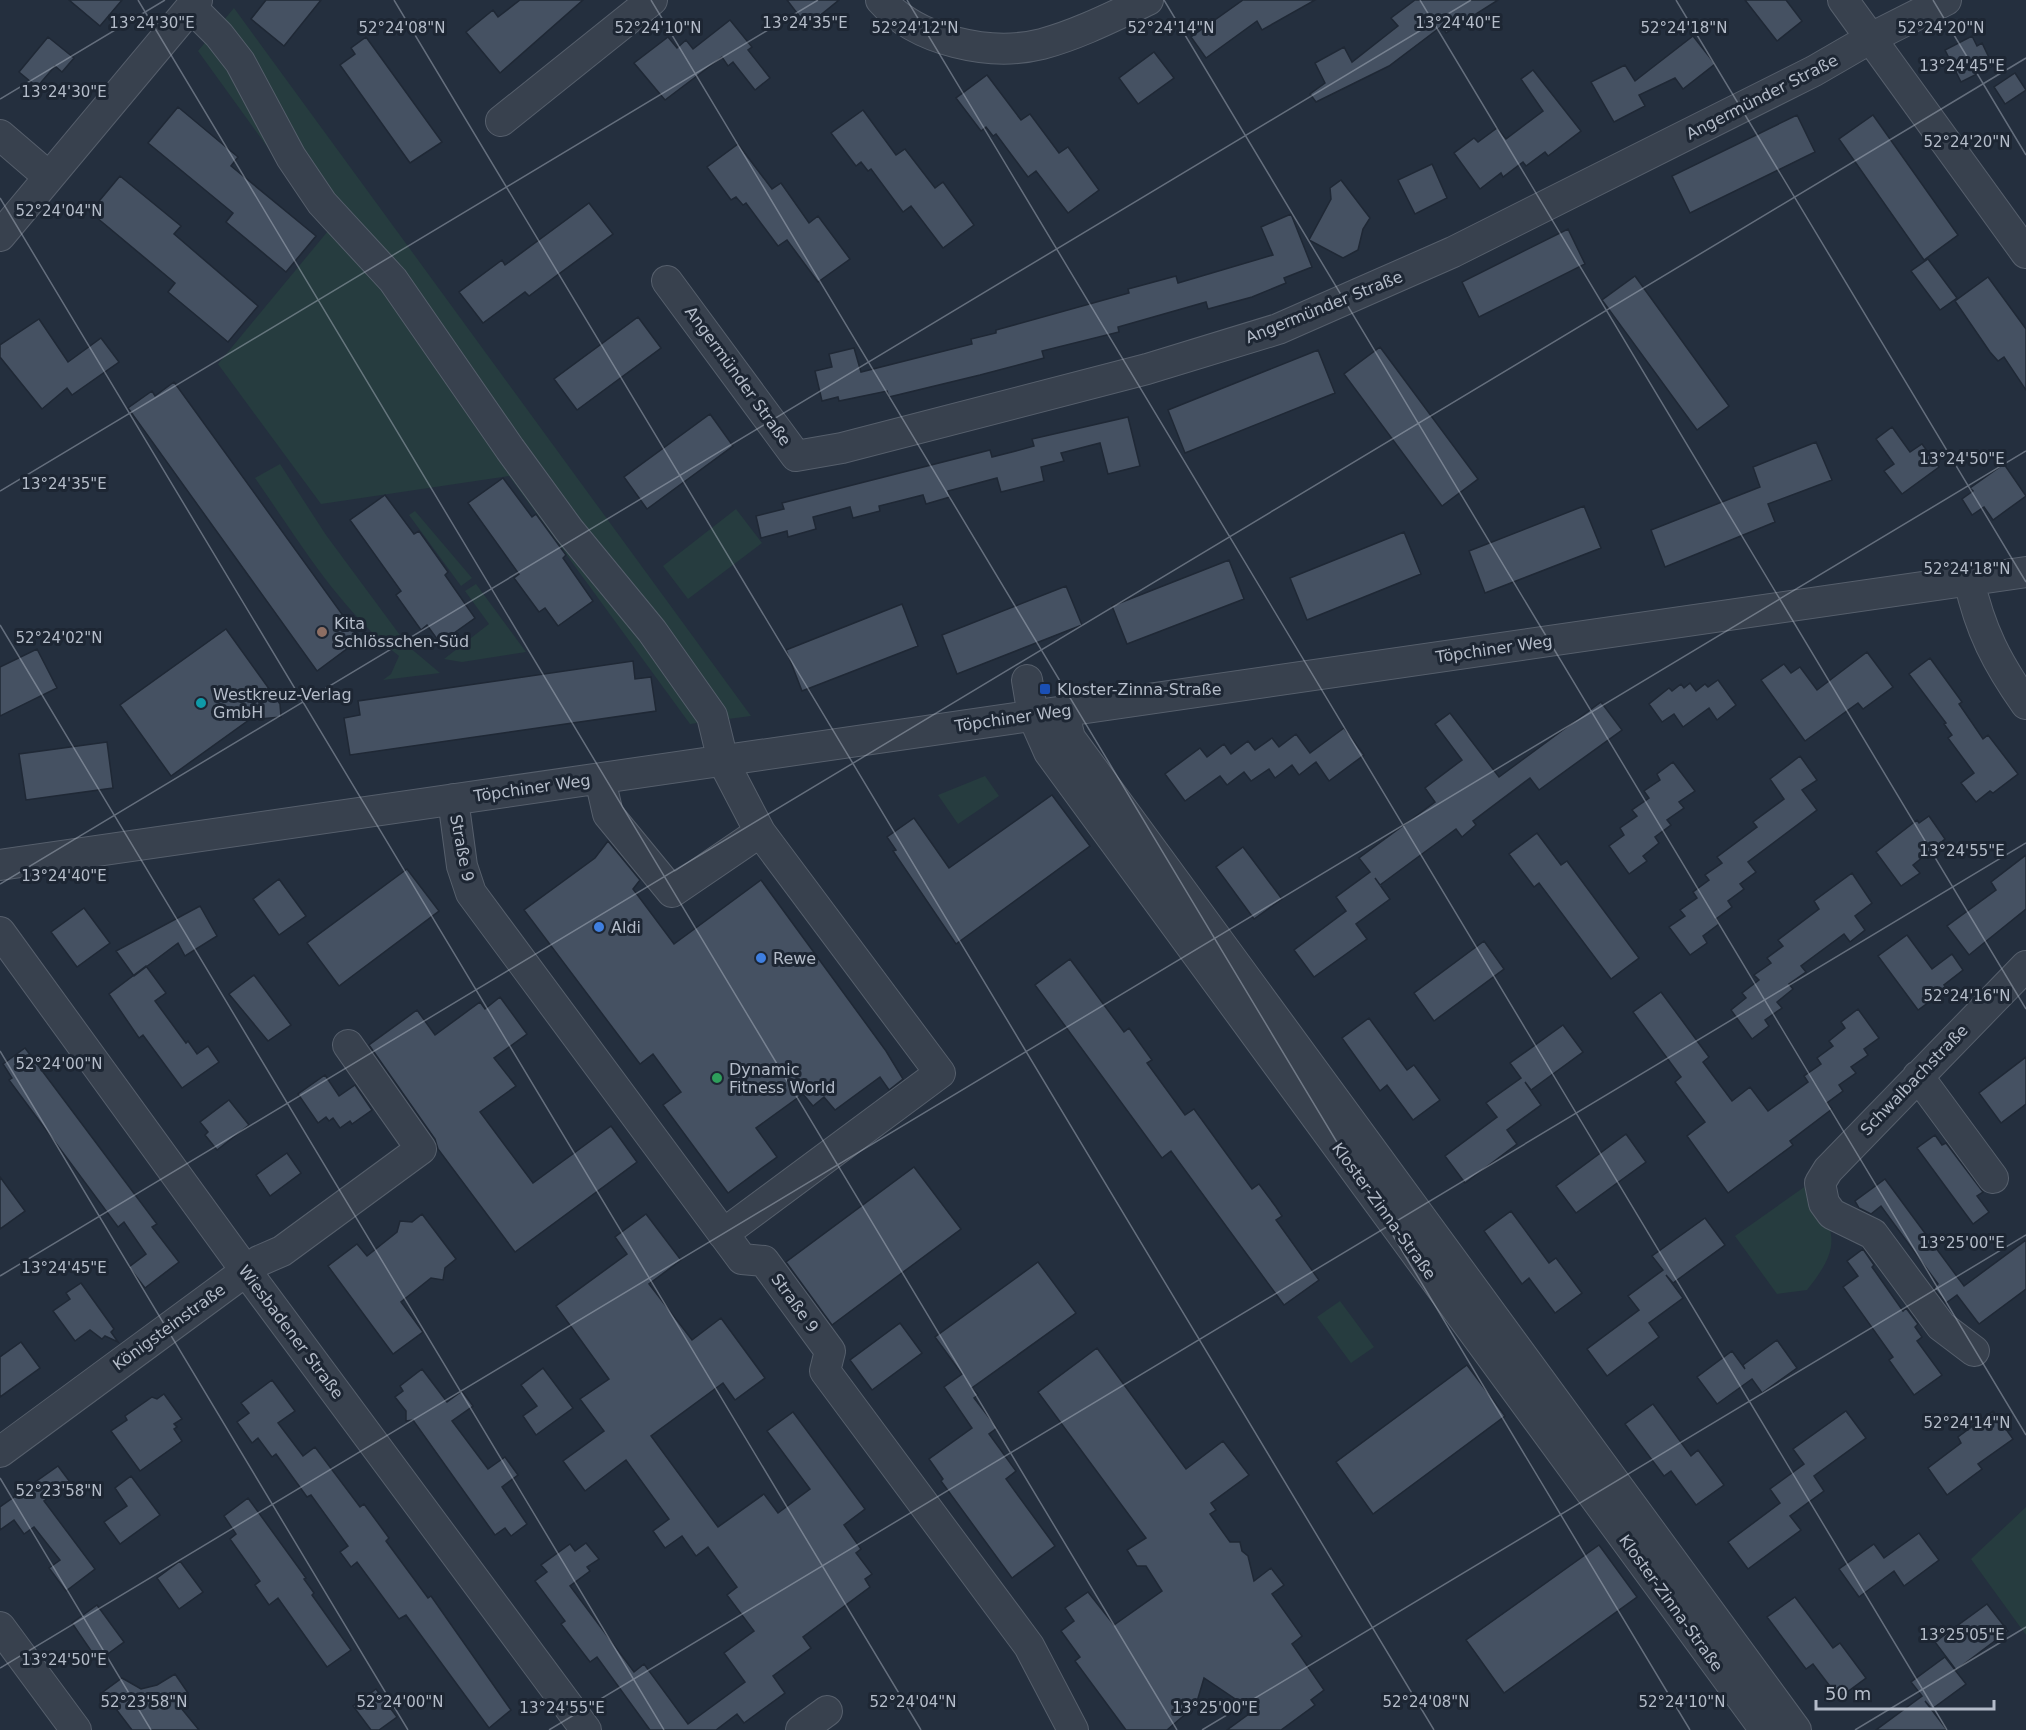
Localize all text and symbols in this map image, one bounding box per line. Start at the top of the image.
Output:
text: 13°24'30"E [109,14,195,32]
text: 13°24'35"E [762,14,848,32]
text: 13°24'40"E [1415,14,1501,32]
text: 52°24'08"N [358,19,446,37]
text: 52°24'10"N [614,19,702,37]
text: 52°24'12"N [871,19,959,37]
text: 52°24'14"N [1127,19,1215,37]
text: 52°24'18"N [1640,19,1728,37]
text: 52°24'20"N [1897,19,1985,37]
street label: Angermünder Straße [1683,50,1841,144]
text: 13°24'45"E [1919,57,2005,75]
text: 13°24'30"E [21,83,107,101]
text: 52°24'20"N [1923,133,2011,151]
text: 52°24'04"N [15,202,103,220]
street label: Angermünder Straße [1243,267,1405,347]
street label: Angermünder Straße [681,303,795,449]
text: 13°24'50"E [1919,450,2005,468]
text: 13°24'35"E [21,475,107,493]
text: 52°24'18"N [1923,560,2011,578]
place label: Kita Schlösschen-Süd [334,614,469,651]
marker: Kita Schlösschen-Süd [315,625,329,639]
text: 52°24'02"N [15,629,103,647]
street label: Töpchiner Weg [1433,631,1554,667]
place label: Kloster-Zinna-Straße [1057,680,1222,699]
marker: Kloster-Zinna-Straße [1038,682,1052,696]
place label: Westkreuz-Verlag GmbH [213,685,352,722]
marker: Westkreuz-Verlag GmbH [194,696,208,710]
street label: Töpchiner Weg [952,700,1073,736]
street label: Töpchiner Weg [471,770,592,806]
street label: Straße 9 [446,813,478,883]
text: 13°24'55"E [1919,842,2005,860]
text: 13°24'40"E [21,867,107,885]
place label: Aldi [611,918,641,937]
marker: Aldi [592,920,606,934]
place label: Rewe [773,949,816,968]
marker: Rewe [754,951,768,965]
text: 52°24'16"N [1923,987,2011,1005]
street label: Schwalbachstraße [1856,1021,1972,1139]
text: 52°24'00"N [15,1055,103,1073]
place label: Dynamic Fitness World [729,1060,835,1097]
marker: Dynamic Fitness World [710,1071,724,1085]
street label: Kloster-Zinna-Straße [1328,1139,1440,1283]
text: 13°25'00"E [1919,1234,2005,1252]
text: 13°24'45"E [21,1259,107,1277]
street label: Wiesbadener Straße [235,1261,347,1403]
street label: Straße 9 [767,1270,823,1336]
street label: Königsteinstraße [109,1280,229,1374]
text: 52°24'14"N [1923,1414,2011,1432]
text: 52°23'58"N [15,1482,103,1500]
street label: Kloster-Zinna-Straße [1615,1531,1727,1675]
text: 13°25'05"E [1919,1626,2005,1644]
text: 13°24'50"E [21,1651,107,1669]
scale bar [1816,1673,1994,1711]
text: 50 m [1825,1683,1871,1704]
text: 52°23'58"N [100,1693,188,1711]
text: 52°24'00"N [356,1693,444,1711]
text: 52°24'04"N [869,1693,957,1711]
text: 52°24'08"N [1382,1693,1470,1711]
text: 52°24'10"N [1638,1693,1726,1711]
text: 13°24'55"E [519,1699,605,1717]
text: 13°25'00"E [1172,1699,1258,1717]

